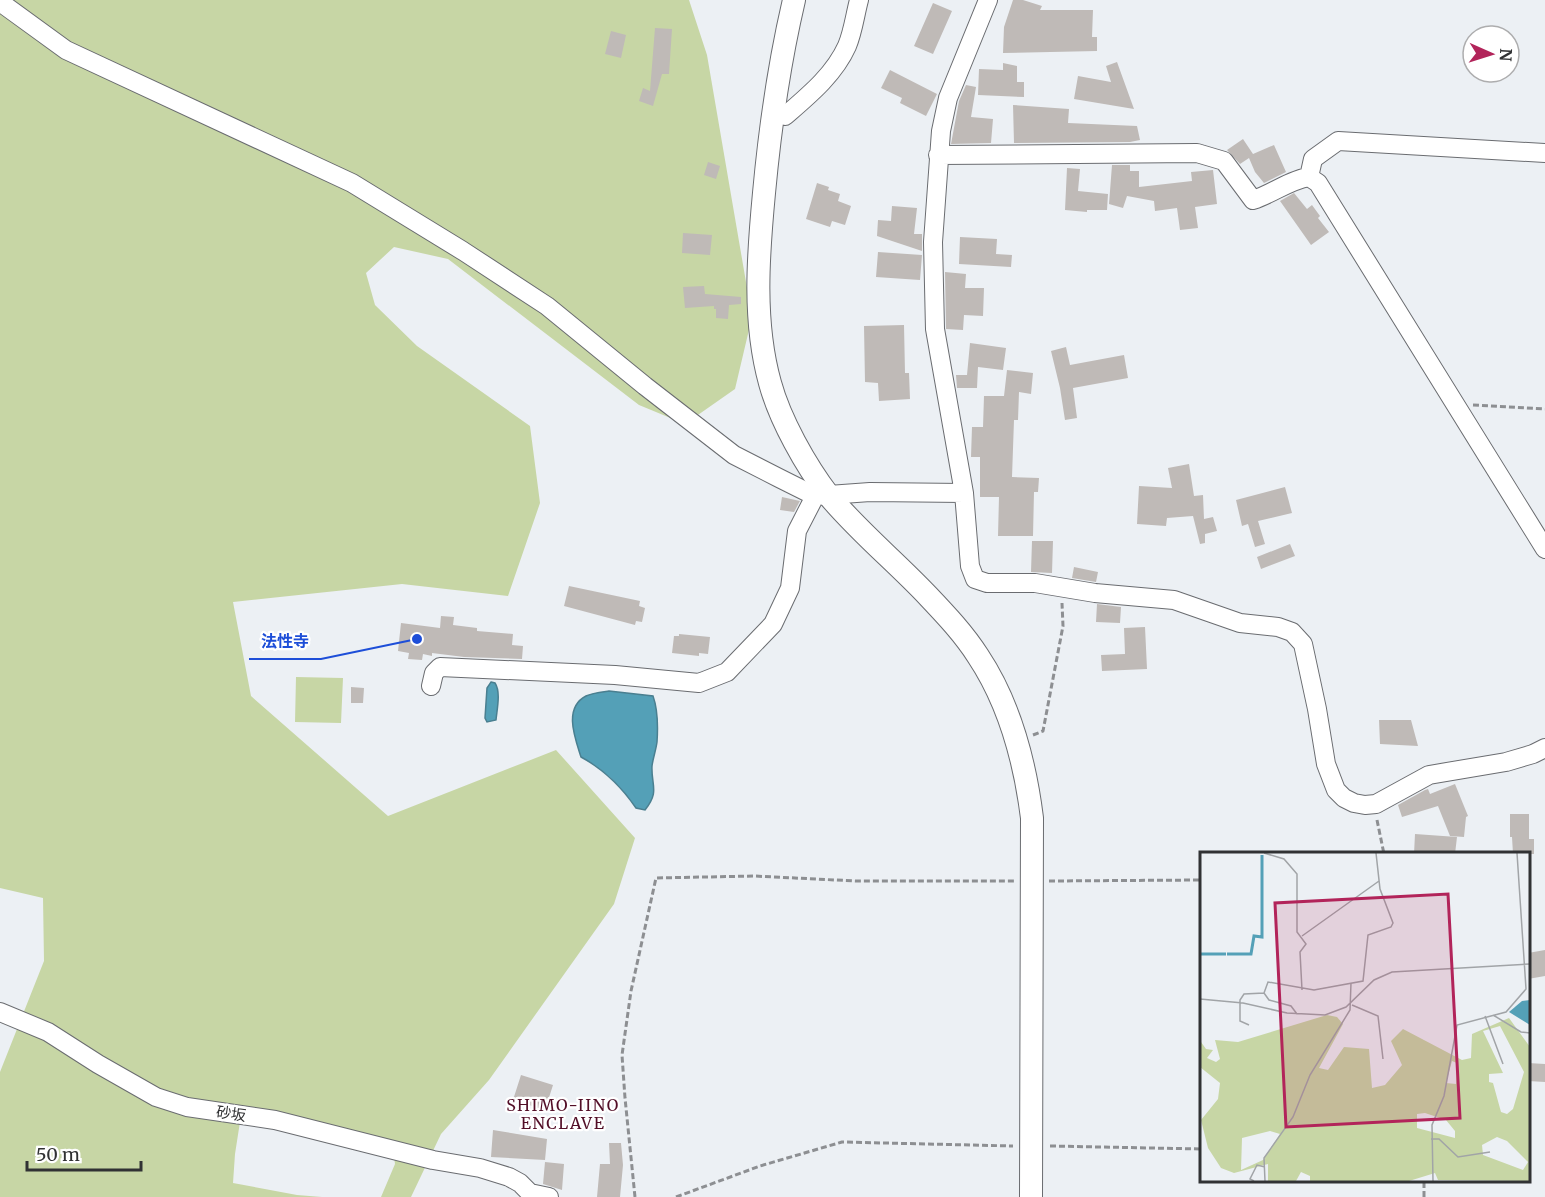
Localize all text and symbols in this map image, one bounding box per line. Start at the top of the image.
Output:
north arrow [1461,24,1521,84]
text: N [1496,48,1516,62]
callout: 法性寺 [249,625,321,659]
text: 法性寺 [261,631,309,651]
inset map [1200,852,1530,1182]
district label: SHIMO-IINO ENCLAVE [506,1095,620,1133]
street label: 砂坂 [215,1102,247,1125]
scale bar [27,1134,141,1172]
text: 50 m [36,1143,80,1166]

